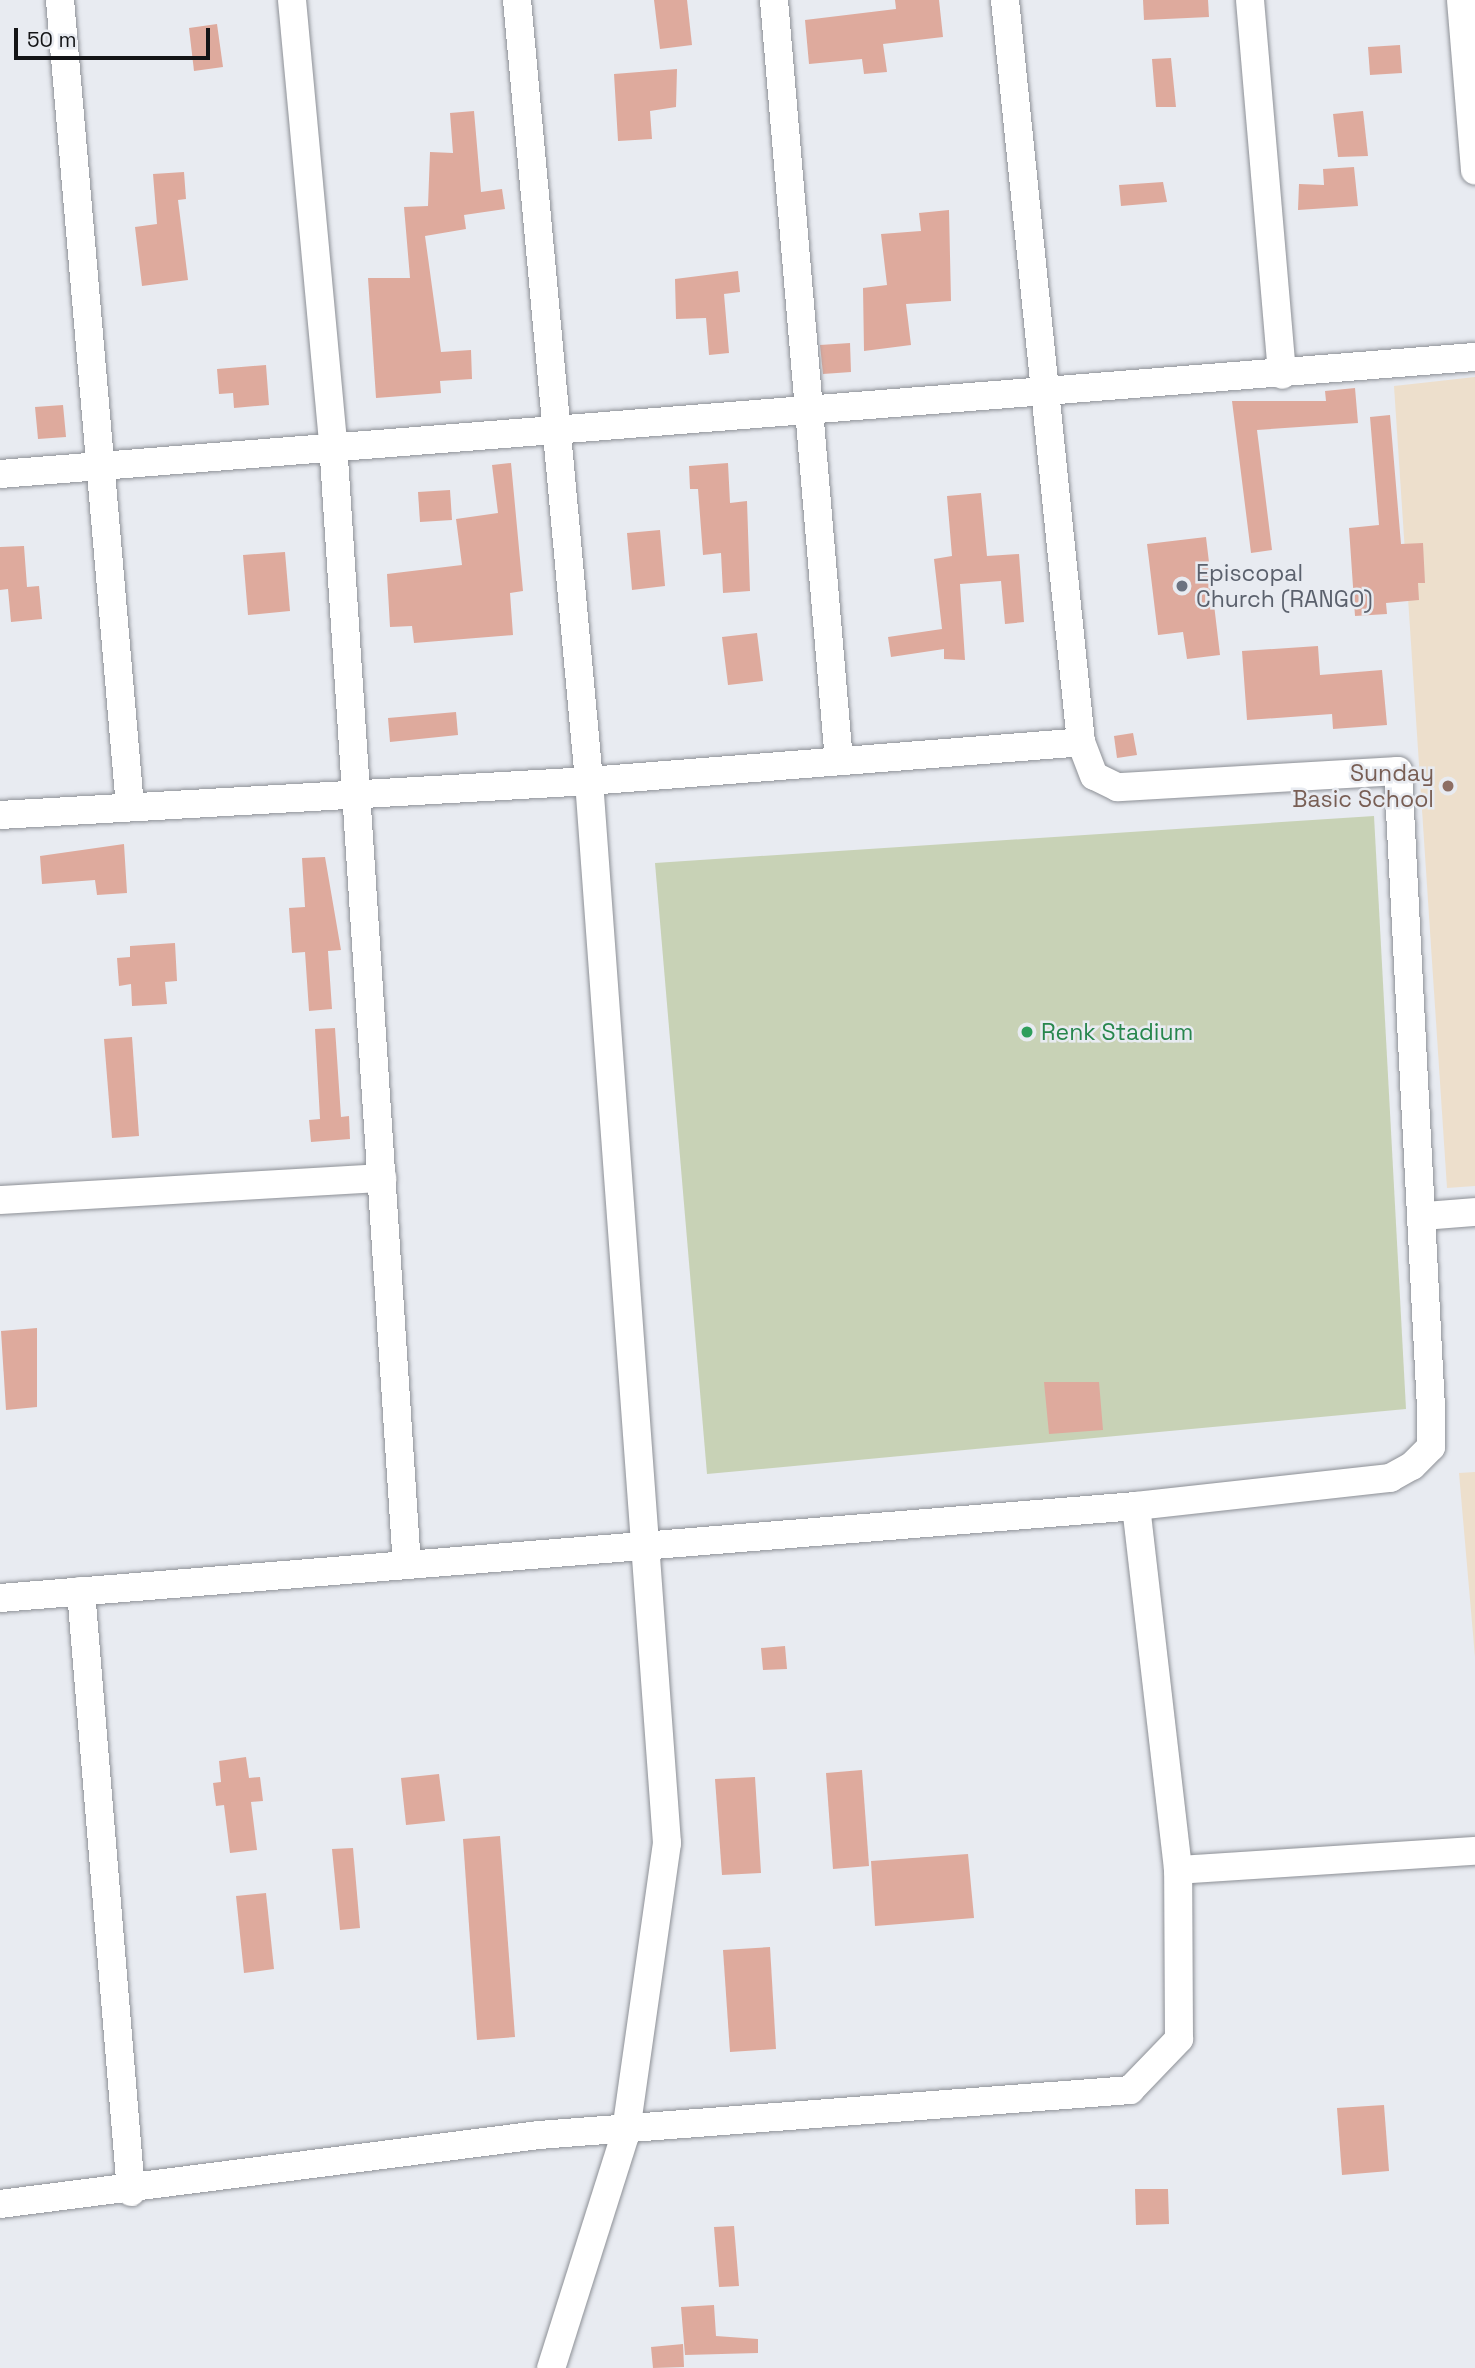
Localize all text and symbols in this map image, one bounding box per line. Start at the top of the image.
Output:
scale bar [18,14,214,58]
text: 50 m [27,26,77,53]
place label: Episcopal Church (RANGO) [1196,559,1373,613]
marker: Episcopal Church (RANGO) [1174,578,1190,594]
place label: Sunday Basic School [1292,759,1434,813]
marker: Sunday Basic School [1440,778,1456,794]
place label: Renk Stadium [1041,1018,1193,1046]
marker: Renk Stadium [1019,1024,1035,1040]

